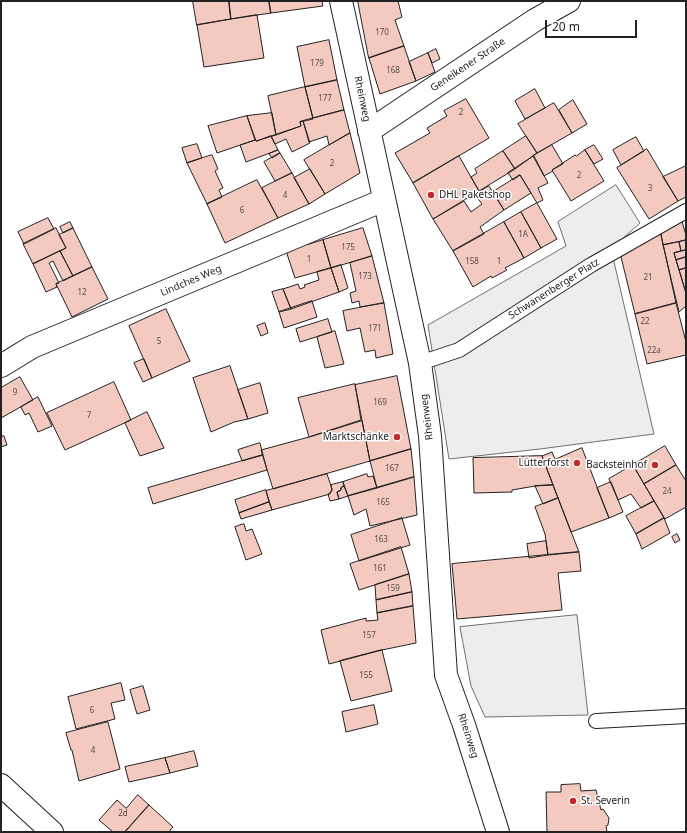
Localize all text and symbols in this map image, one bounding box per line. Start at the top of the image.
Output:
scale bar [547,12,639,38]
text: 20 m [552,18,580,35]
house number: 170 [375,28,389,38]
street label: Geneikener Straße [428,36,508,94]
house number: 179 [310,59,324,69]
house number: 168 [386,66,400,76]
street label: Rheinweg [351,75,373,123]
house number: 177 [318,94,332,104]
house number: 2 [459,108,463,118]
house number: 2 [330,159,334,169]
house number: 2 [577,171,581,181]
house number: 3 [648,184,652,194]
place label: DHL Paketshop [439,189,511,201]
marker: DHL Paketshop [426,190,436,200]
house number: 4 [283,191,287,201]
house number: 6 [240,206,244,216]
house number: 1A [518,230,528,240]
house number: 175 [341,243,355,253]
house number: 1 [307,255,311,265]
street label: Schwanenberger Platz [506,256,602,322]
house number: 158 [465,257,479,267]
house number: 1 [497,257,501,267]
street label: Lindches Weg [159,263,223,299]
house number: 173 [358,272,372,282]
house number: 21 [643,273,653,283]
house number: 12 [77,288,87,298]
house number: 22 [640,317,650,327]
house number: 171 [368,324,382,334]
house number: 5 [157,337,161,347]
house number: 22a [647,346,661,356]
house number: 9 [13,388,17,398]
street label: Rheinweg [418,393,436,441]
house number: 169 [373,398,387,408]
house number: 7 [87,411,91,421]
place label: Marktschänke [323,431,389,443]
marker: Marktschänke [392,432,402,442]
place label: Lütterforst [519,457,569,469]
marker: Lütterforst [572,458,582,468]
place label: Backsteinhof [586,459,647,471]
marker: Backsteinhof [650,460,660,470]
house number: 167 [385,464,399,474]
house number: 24 [662,487,672,497]
house number: 165 [376,498,390,508]
house number: 163 [374,535,388,545]
house number: 161 [373,564,387,574]
house number: 159 [386,584,400,594]
house number: 157 [362,631,376,641]
house number: 155 [359,671,373,681]
house number: 6 [90,706,94,716]
street label: Rheinweg [455,712,481,760]
house number: 4 [91,746,95,756]
place label: St. Severin [581,795,630,807]
marker: St. Severin [568,796,578,806]
house number: 2d [118,809,128,819]

